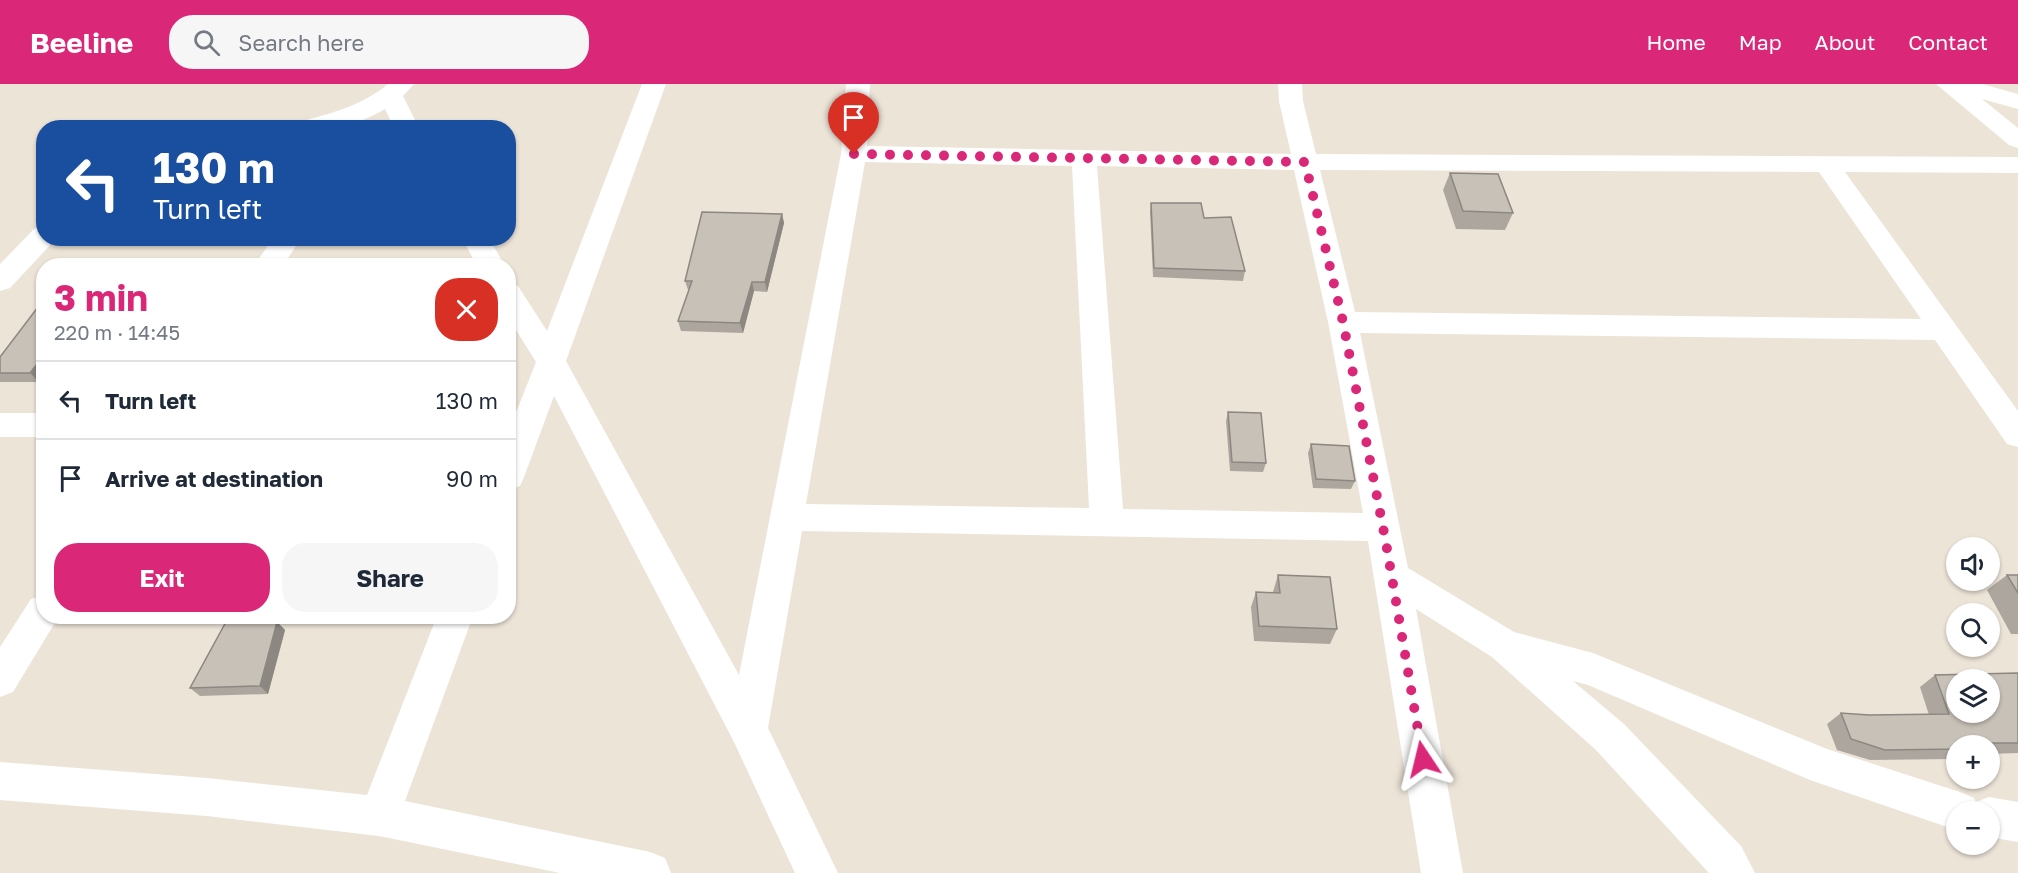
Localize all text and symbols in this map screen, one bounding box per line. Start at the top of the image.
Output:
search box [169,15,589,69]
text: Beeline [30,26,133,59]
icon: search [190,26,223,59]
text: Search here [238,29,364,56]
text: Home [1646,29,1706,55]
text: Map [1739,29,1782,55]
text: About [1815,29,1875,55]
text: Contact [1908,29,1988,55]
pin [828,92,879,154]
icon: arrive [837,101,870,134]
text: 130 m [153,142,275,192]
icon: left [54,144,132,222]
text: Turn left [153,193,262,225]
text: 3 min [54,276,148,319]
button: close [435,278,498,341]
text: 220 m · 14:45 [54,320,180,344]
icon: left [54,384,87,417]
text: Turn left [105,387,196,414]
text: 130 m [436,387,498,414]
icon: arrive [54,462,87,495]
text: Arrive at destination [105,465,323,492]
text: 90 m [446,465,498,492]
map controls [1946,537,2000,855]
button: sound [1946,537,2000,591]
button: Exit [54,543,270,612]
button: Share [282,543,498,612]
button: search [1946,603,2000,657]
button: layers [1946,669,2000,723]
position arrow [1391,727,1455,791]
button: + [1946,735,2000,789]
button: − [1946,801,2000,855]

